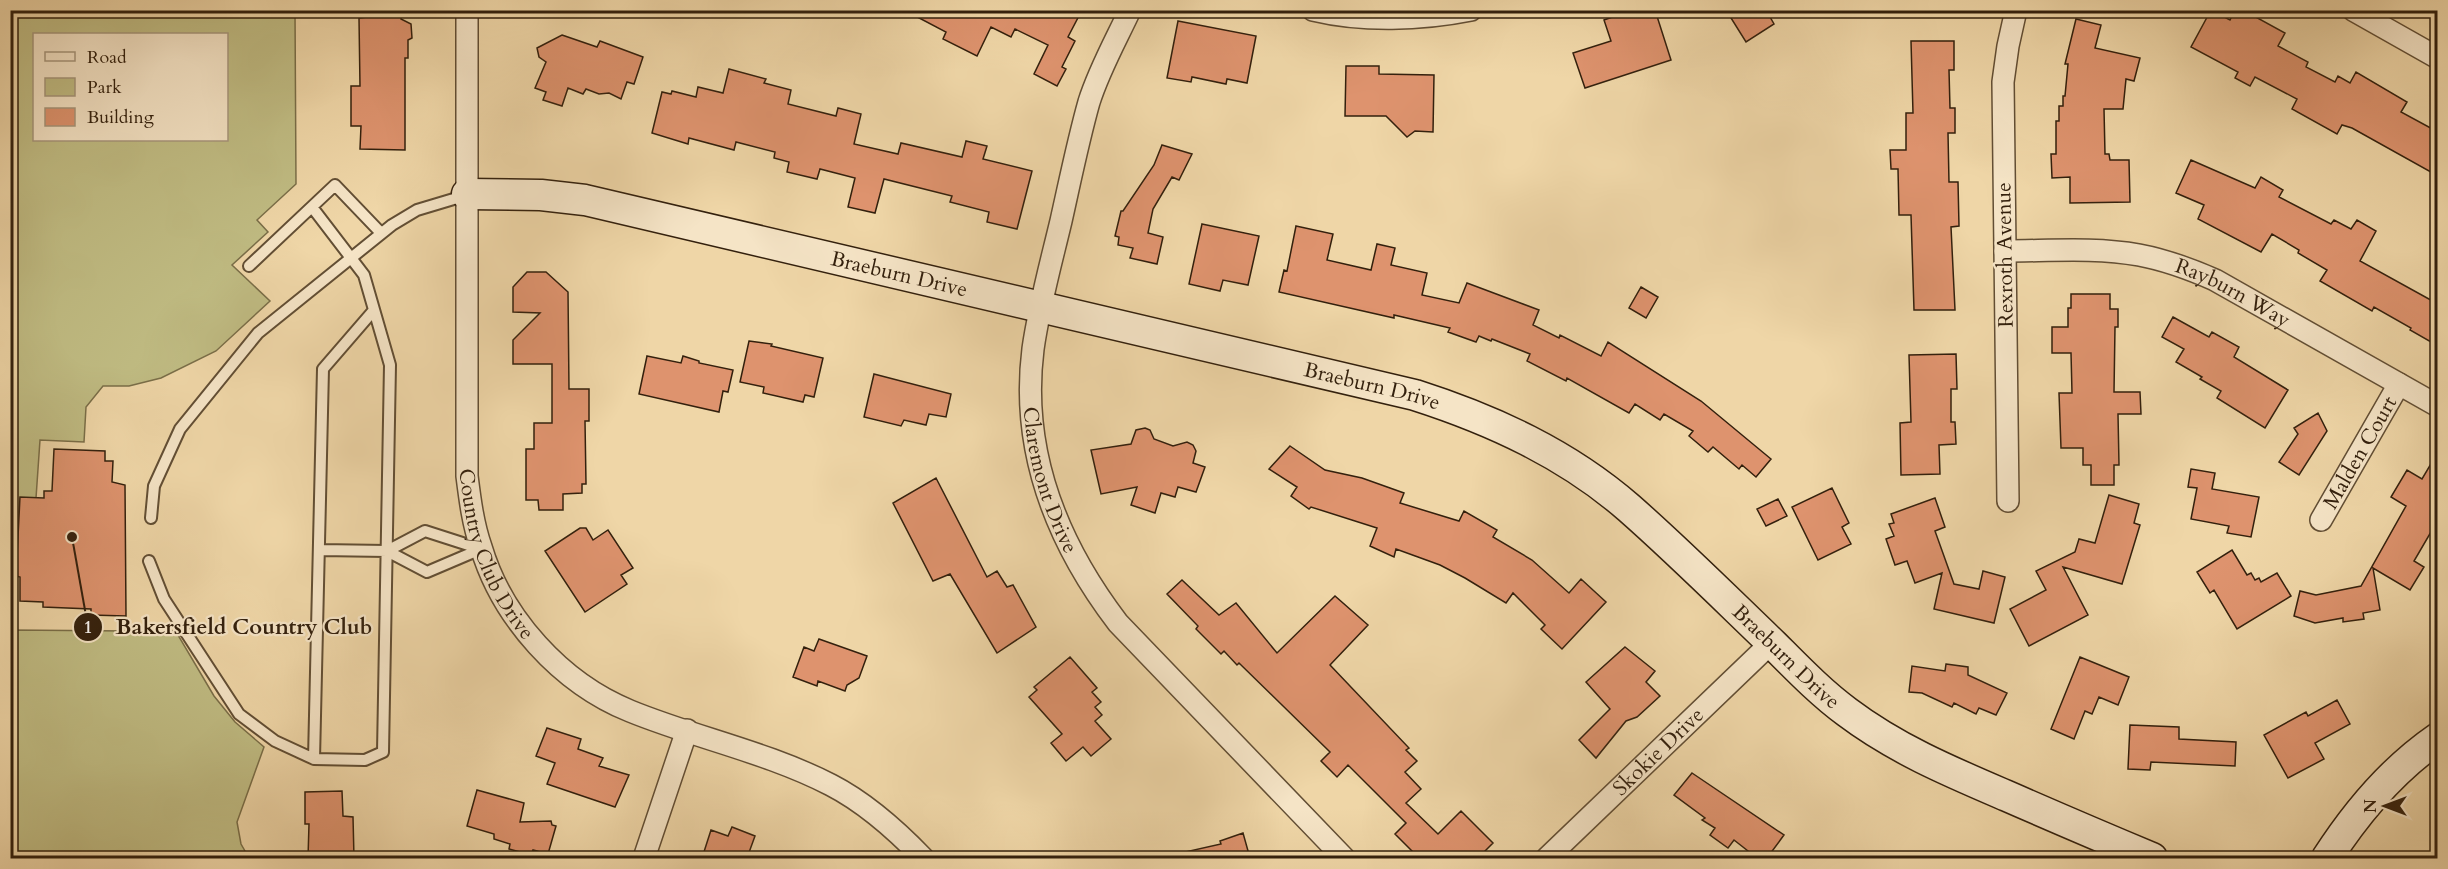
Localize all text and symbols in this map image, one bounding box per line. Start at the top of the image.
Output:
legend [33,33,228,141]
text: Road [87,45,127,70]
text: Park [87,75,122,100]
text: Building [87,105,155,130]
street label: Rexroth Avenue [1989,182,2021,328]
street label: Braeburn Drive [828,244,970,304]
street label: Rayburn Way [2171,251,2296,334]
street label: Braeburn Drive [1301,355,1444,417]
street label: Malden Court [2316,390,2404,514]
street label: Claremont Drive [1016,406,1085,558]
street label: Country Club Drive [452,467,541,646]
street label: Braeburn Drive [1726,598,1846,716]
callout: Bakersfield Country Club [73,607,384,647]
text: Bakersfield Country Club [116,612,372,642]
text: 1 [83,615,93,640]
street label: Skokie Drive [1606,701,1710,802]
north arrow [2355,776,2415,836]
text: N [2360,799,2382,813]

